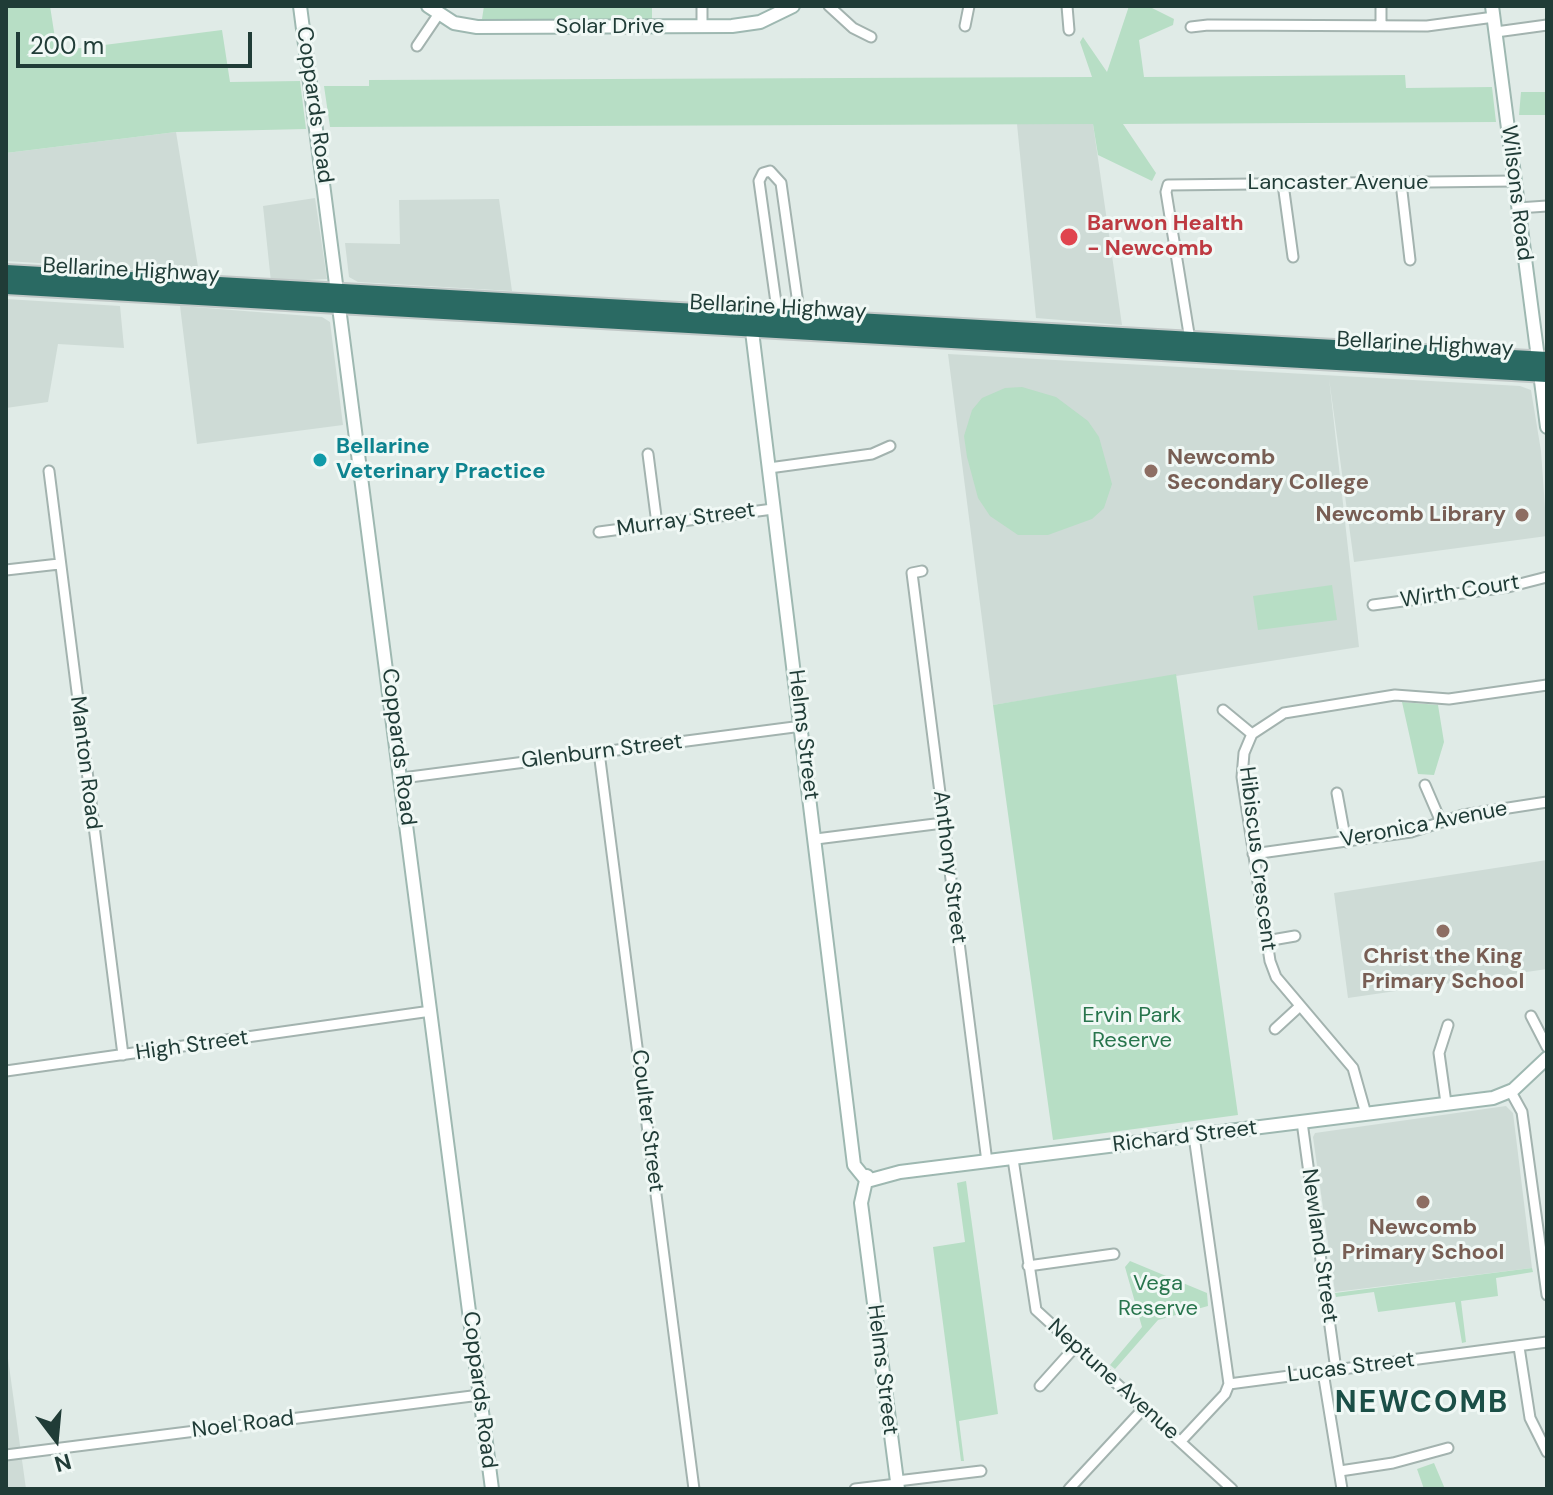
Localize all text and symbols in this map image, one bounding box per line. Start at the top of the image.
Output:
street label: Solar Drive [556,14,664,40]
scale bar [20,16,256,66]
street label: Coppards Road [290,25,338,185]
text: 200 m [30,30,104,61]
street label: Wilsons Road [1495,124,1537,262]
street label: Lancaster Avenue [1248,170,1428,196]
place label: Barwon Health - Newcomb [1087,211,1244,262]
marker: Barwon Health - Newcomb [1058,226,1080,248]
street label: Bellarine Highway [42,253,220,289]
street label: Bellarine Highway [689,290,867,326]
street label: Bellarine Highway [1336,327,1514,363]
place label: Bellarine Veterinary Practice [336,434,546,486]
place label: Newcomb Secondary College [1167,445,1369,496]
marker: Bellarine Veterinary Practice [311,451,329,469]
marker: Newcomb Secondary College [1142,462,1160,480]
street label: Murray Street [615,497,757,543]
place label: Newcomb Library [1316,502,1506,528]
marker: Newcomb Library [1513,506,1531,524]
street label: Wirth Court [1399,570,1521,614]
street label: Coppards Road [375,667,421,827]
street label: Helms Street [782,668,824,802]
street label: Manton Road [64,695,106,831]
street label: Glenburn Street [520,729,684,775]
street label: Hibiscus Crescent [1233,765,1281,953]
street label: Anthony Street [926,789,972,945]
street label: Veronica Avenue [1338,796,1510,854]
marker: Christ the King Primary School [1434,922,1452,940]
place label: Christ the King Primary School [1362,944,1524,996]
park label: Ervin Park Reserve [1082,1003,1182,1054]
street label: High Street [134,1025,250,1067]
street label: Coulter Street [625,1048,669,1194]
street label: Richard Street [1111,1115,1259,1159]
street label: Newland Street [1295,1167,1343,1325]
marker: Newcomb Primary School [1414,1193,1432,1211]
place label: Newcomb Primary School [1342,1215,1504,1266]
park label: Vega Reserve [1118,1271,1198,1322]
street label: Helms Street [861,1303,903,1437]
street label: Coppards Road [456,1310,502,1470]
street label: Neptune Avenue [1042,1314,1184,1446]
street label: Lucas Street [1286,1347,1416,1389]
district label: NEWCOMB [1335,1386,1509,1422]
north arrow [16,1399,96,1479]
street label: Noel Road [190,1406,296,1444]
text: N [51,1446,74,1479]

